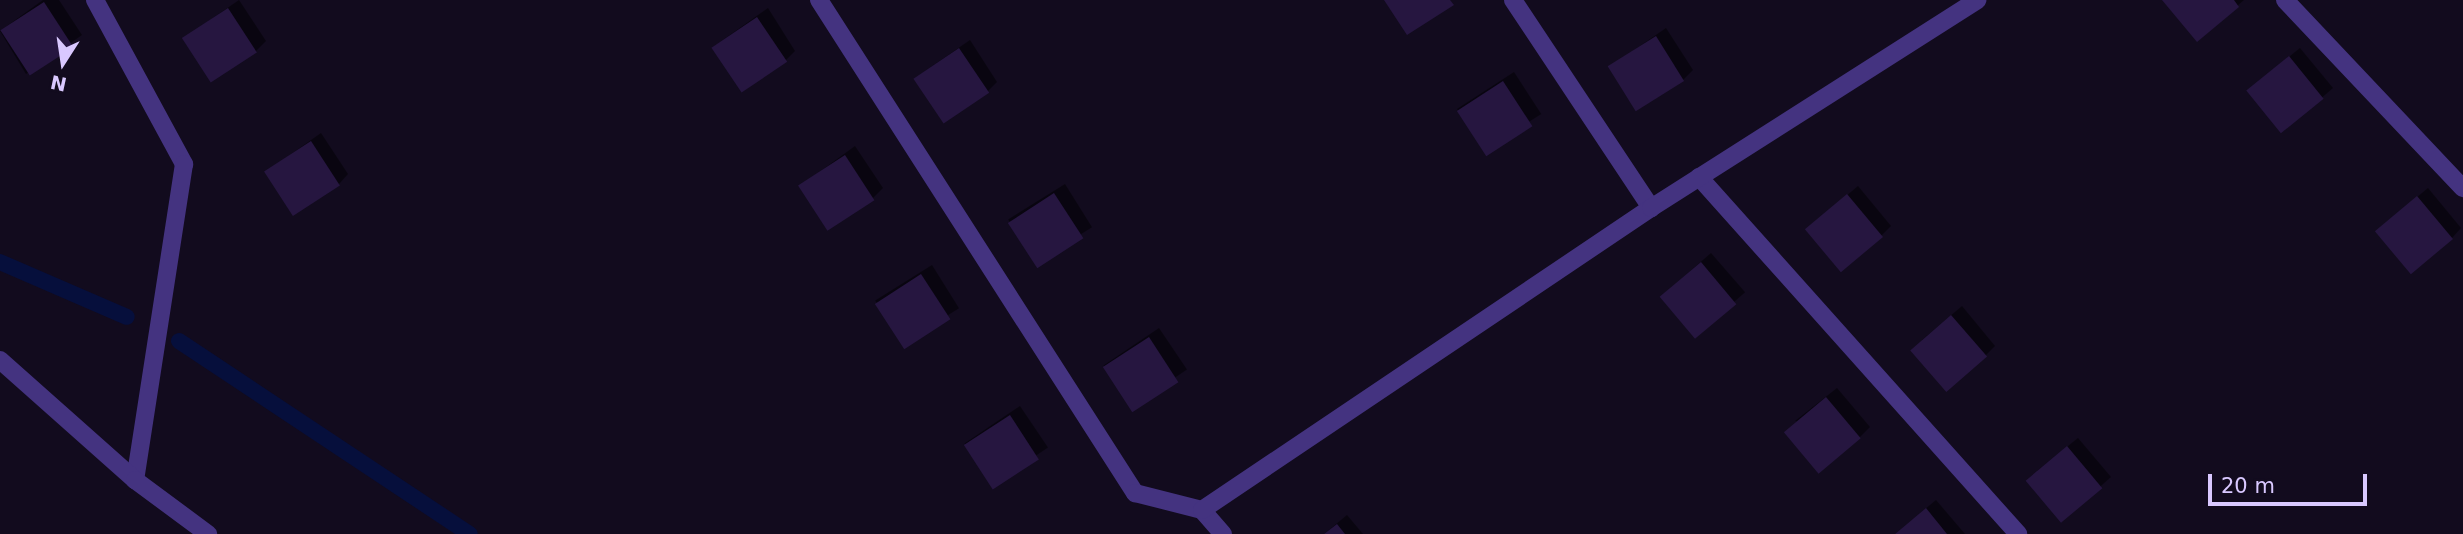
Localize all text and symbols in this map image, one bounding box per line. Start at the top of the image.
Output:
north arrow [28,28,98,98]
text: N [49,71,69,96]
scale bar [2211,461,2370,505]
text: 20 m [2221,474,2275,498]

